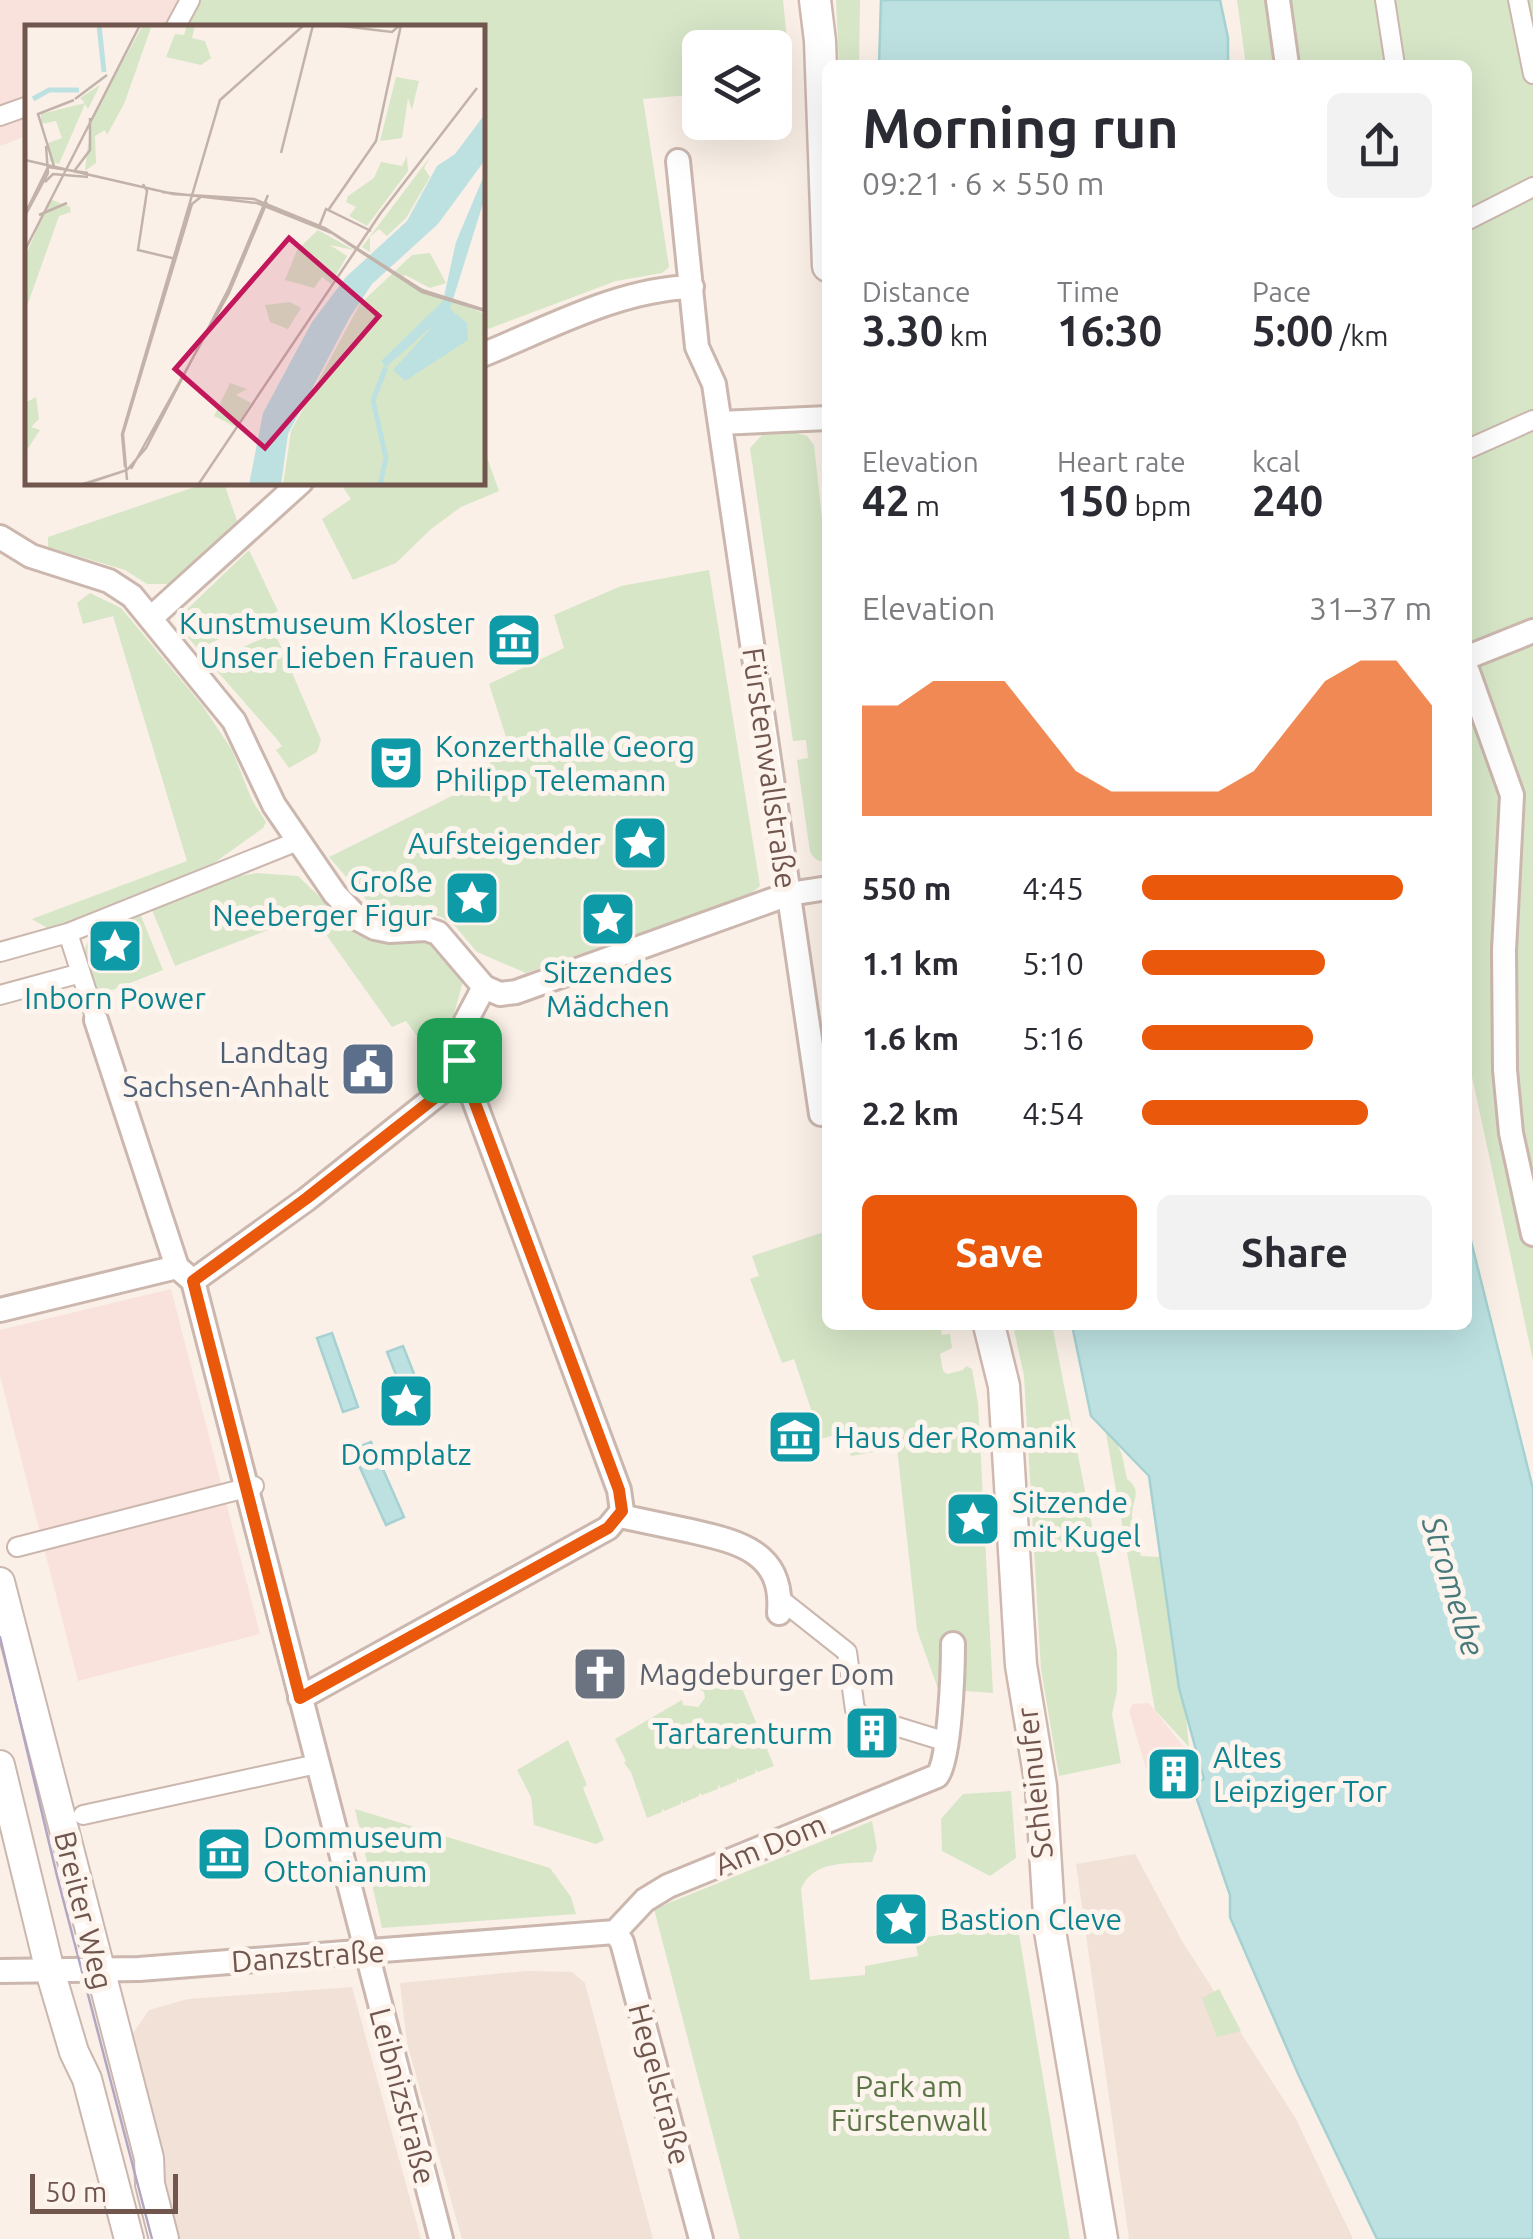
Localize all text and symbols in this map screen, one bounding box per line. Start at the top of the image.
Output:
inset map [25,25,485,485]
map controls [682,30,792,140]
button: layers [682,30,792,140]
button: share [1327,93,1432,198]
text: Morning run [862,97,1179,158]
text: 09:21 · 6 × 550 m [862,165,1104,201]
text: Distance [862,276,970,307]
text: Time [1057,276,1120,307]
text: Pace [1252,276,1311,307]
text: 3.30 [862,307,943,354]
text: 16:30 [1057,307,1162,354]
text: 5:00 [1252,307,1333,354]
text: km [943,320,988,351]
text: /km [1333,320,1388,351]
text: Elevation [862,446,979,477]
text: Heart rate [1057,446,1186,477]
text: kcal [1252,446,1300,477]
text: 42 [862,477,909,524]
text: 150 [1057,477,1128,524]
text: 240 [1252,477,1323,524]
text: m [909,490,940,521]
text: bpm [1128,490,1191,521]
text: Elevation [862,590,995,626]
text: 31–37 m [1309,590,1432,626]
place label: Kunstmuseum Kloster Unser Lieben Frauen [179,606,476,674]
museum icon: Kunstmuseum Kloster Unser Lieben Frauen [484,610,544,670]
street label: Fürstenwallstraße [736,645,804,891]
place label: Konzerthalle Georg Philipp Telemann [435,729,695,797]
theatre icon: Konzerthalle Georg Philipp Telemann [366,733,426,793]
place icon: Aufsteigender [610,813,670,873]
place label: Aufsteigender [408,826,602,860]
place label: Große Neeberger Figur [212,864,434,932]
place icon: Große Neeberger Figur [442,868,502,928]
text: 550 m [862,870,951,906]
text: 4:45 [1022,870,1084,906]
place icon: Sitzendes Mädchen [578,889,638,949]
place icon: Inborn Power [85,916,145,976]
text: 1.1 km [862,945,959,981]
text: 5:10 [1022,945,1084,981]
place label: Sitzendes Mädchen [543,955,673,1023]
place label: Inborn Power [24,981,206,1015]
pin [417,1018,502,1103]
text: 1.6 km [862,1020,959,1056]
text: 5:16 [1022,1020,1084,1056]
icon: arrive [432,1033,487,1088]
place label: Landtag Sachsen-Anhalt [123,1035,329,1103]
public building icon: Landtag Sachsen-Anhalt [338,1039,398,1099]
text: 2.2 km [862,1095,959,1131]
text: 4:54 [1022,1095,1084,1131]
button: Save [862,1195,1137,1310]
button: Share [1157,1195,1432,1310]
place icon: Domplatz [376,1371,436,1431]
museum icon: Haus der Romanik [765,1407,825,1467]
place label: Haus der Romanik [834,1420,1077,1454]
place label: Domplatz [340,1437,472,1471]
place label: Sitzende mit Kugel [1012,1485,1141,1553]
place icon: Sitzende mit Kugel [943,1489,1003,1549]
water label: Stromelbe [1415,1511,1492,1660]
church icon: Magdeburger Dom [570,1644,630,1704]
place label: Magdeburger Dom [639,1657,895,1691]
building icon: Tartarenturm [842,1703,902,1763]
street label: Schleinufer [1009,1705,1059,1860]
place label: Tartarenturm [652,1716,833,1750]
place label: Altes Leipziger Tor [1213,1740,1387,1808]
building icon: Altes Leipziger Tor [1144,1744,1204,1804]
street label: Am Dom [709,1806,831,1882]
place label: Dommuseum Ottonianum [263,1820,443,1888]
museum icon: Dommuseum Ottonianum [194,1824,254,1884]
street label: Breiter Weg [48,1827,120,1993]
place icon: Bastion Cleve [871,1889,931,1949]
place label: Bastion Cleve [940,1902,1122,1936]
street label: Danzstraße [230,1934,386,1978]
street label: Hegelstraße [622,2000,698,2168]
street label: Leibnizstraße [363,2004,443,2188]
park label: Park am Fürstenwall [831,2069,987,2137]
scale bar [30,2169,178,2214]
text: 50 m [45,2176,107,2207]

